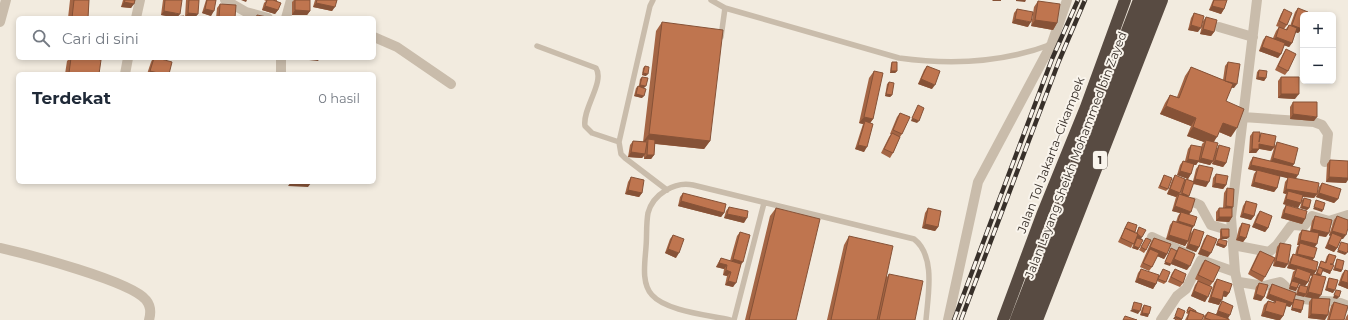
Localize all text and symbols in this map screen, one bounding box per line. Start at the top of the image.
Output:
map controls [1300,12,1336,84]
button: + [1300,12,1336,48]
search box [16,16,376,60]
icon: search [30,27,52,49]
text: Cari di sini [62,29,139,48]
street label: Jalan Layang Sheikh Mohammed bin Zayed [1021,29,1130,281]
button: − [1300,48,1336,84]
street label: Jalan Tol Jakarta–Cikampek [1013,74,1088,236]
text: Terdekat [32,88,111,108]
text: 0 hasil [318,90,360,106]
road number: 1 [1093,151,1107,169]

